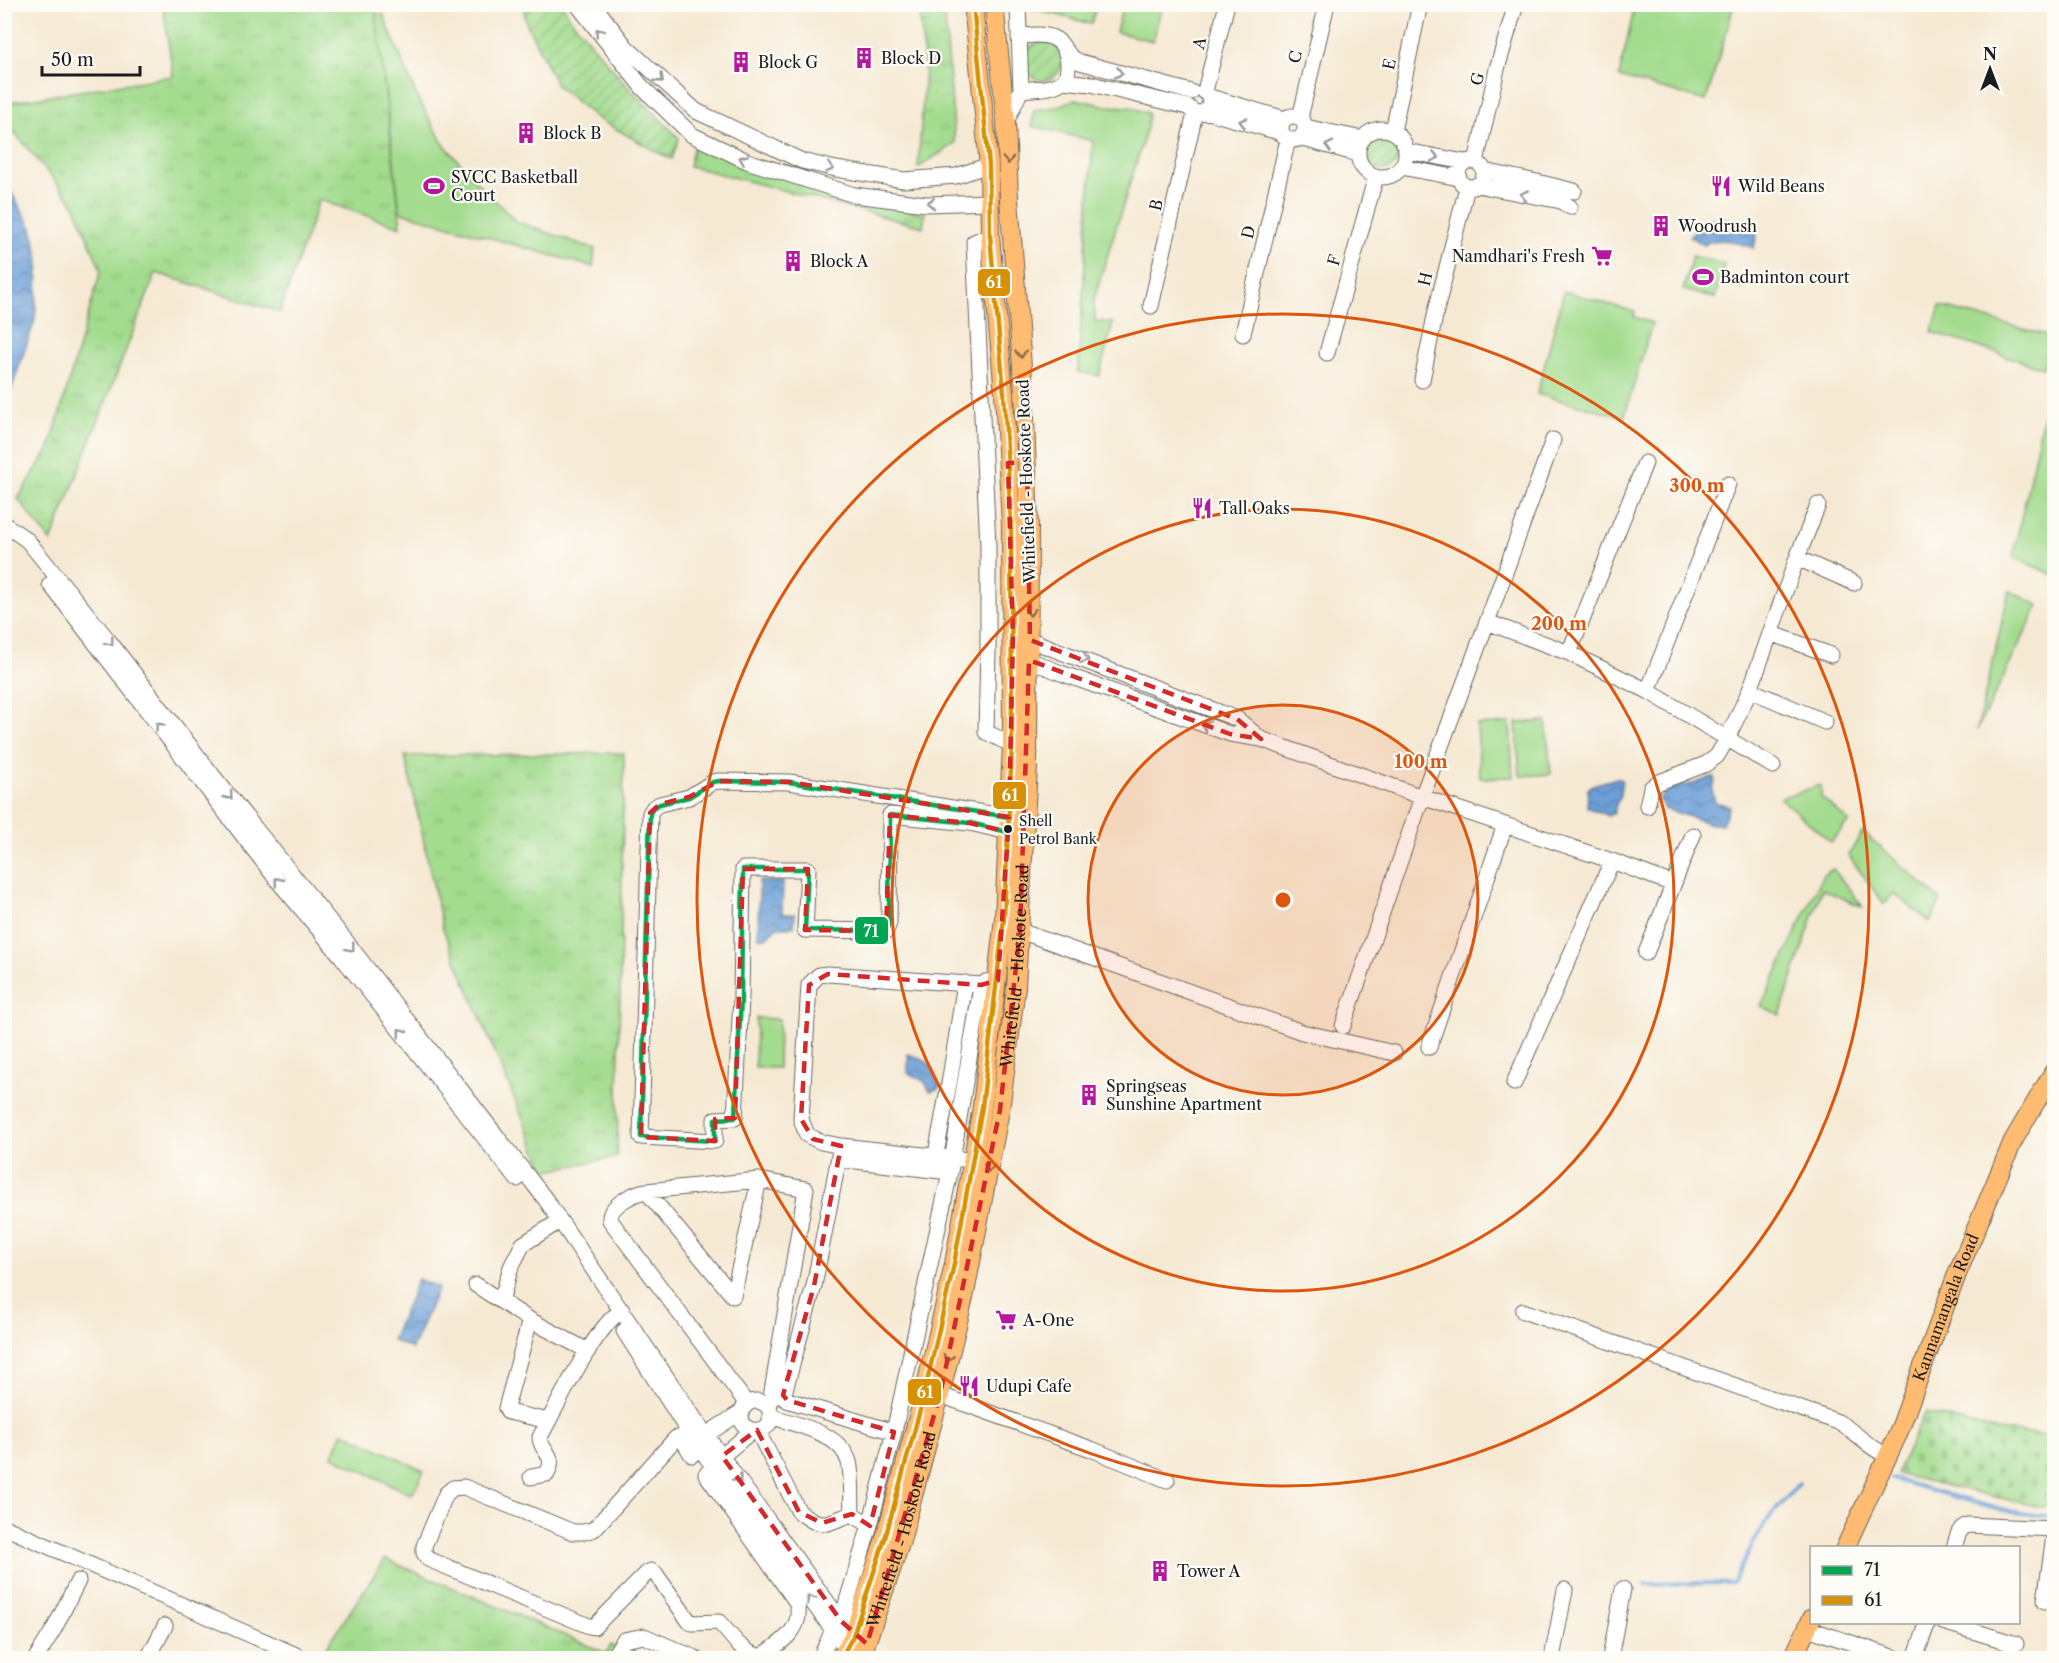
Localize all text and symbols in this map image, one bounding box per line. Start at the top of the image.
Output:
one-way arrow [596,28,607,39]
street label: A [1188,34,1210,52]
scale bar [42,39,140,77]
north arrow [1960,39,2020,99]
text: N [1983,44,1997,64]
building icon: Block D [852,46,876,70]
place label: Block D [881,48,941,68]
text: 50 m [51,49,94,71]
street label: C [1284,49,1306,65]
building icon: Block G [729,50,753,74]
place label: Block G [758,52,818,72]
street label: E [1378,57,1400,71]
one-way arrow [1113,66,1124,78]
street label: G [1466,70,1488,88]
one-way arrow [653,71,664,82]
one-way arrow [1238,117,1249,129]
building icon: Block B [514,121,538,145]
place label: Block B [543,123,601,143]
one-way arrow [1324,141,1335,153]
one-way arrow [1430,150,1440,163]
one-way arrow [738,154,749,166]
one-way arrow [1001,155,1014,164]
one-way arrow [825,161,835,174]
place label: SVCC Basketball Court [451,167,578,205]
sports icon: SVCC Basketball Court [422,174,446,198]
restaurant icon: Wild Beans [1709,174,1733,198]
place label: Wild Beans [1737,176,1825,196]
one-way arrow [1520,189,1530,202]
one-way arrow [927,197,936,209]
street label: B [1145,197,1167,213]
building icon: Woodrush [1649,214,1673,238]
place label: Woodrush [1677,216,1757,236]
street label: D [1237,223,1259,241]
supermarket icon: Namdhari's Fresh [1590,244,1614,268]
place label: Namdhari's Fresh [1452,246,1585,266]
building icon: Block A [781,249,805,273]
place label: Block A [810,251,870,271]
street label: F [1323,252,1345,268]
sports icon: Badminton court [1691,265,1715,289]
place label: Badminton court [1720,267,1850,287]
line badge: 61 [977,268,1011,297]
street label: H [1414,270,1436,288]
text: 61 [986,272,1003,292]
one-way arrow [1015,350,1028,359]
street label: Whitefield - Hoskote Road [1012,379,1040,584]
text: 300 m [1669,475,1725,497]
restaurant icon: Tall Oaks [1190,496,1214,520]
place label: Tall Oaks [1219,498,1290,518]
one-way arrow [1024,607,1036,616]
text: 200 m [1531,613,1587,635]
one-way arrow [102,635,113,646]
one-way arrow [1079,652,1090,665]
one-way arrow [1200,720,1211,732]
one-way arrow [156,722,167,733]
text: 100 m [1394,751,1448,773]
line badge: 61 [992,781,1027,810]
text: 61 [1002,785,1019,805]
one-way arrow [222,789,233,800]
place label: Shell Petrol Bank [1019,812,1098,848]
marker: Shell Petrol Bank [1002,823,1014,835]
street label: Whitefield - Hoskote Road [995,864,1033,1070]
one-way arrow [275,877,286,888]
centre of rings [1273,890,1293,910]
line badge: 71 [854,916,889,945]
text: 71 [863,921,880,941]
one-way arrow [344,941,355,952]
one-way arrow [398,1028,409,1039]
place label: Springseas Sunshine Apartment [1106,1076,1262,1114]
building icon: Springseas Sunshine Apartment [1077,1083,1101,1107]
one-way arrow [983,1163,996,1173]
street label: Kannamangala Road [1908,1230,1983,1384]
supermarket icon: A-One [994,1308,1018,1332]
place label: A-One [1022,1310,1074,1330]
one-way arrow [942,1353,955,1363]
restaurant icon: Udupi Cafe [957,1374,981,1398]
place label: Udupi Cafe [986,1376,1072,1396]
line badge: 61 [907,1378,942,1406]
text: 61 [917,1382,934,1402]
street label: Whitefield - Hoskote Road [862,1429,940,1631]
one-way arrow [731,1472,742,1483]
legend [1810,1546,2020,1624]
building icon: Tower A [1148,1559,1172,1583]
text: 71 [1864,1559,1881,1581]
place label: Tower A [1177,1561,1242,1581]
text: 61 [1864,1589,1883,1611]
one-way arrow [806,1594,817,1605]

